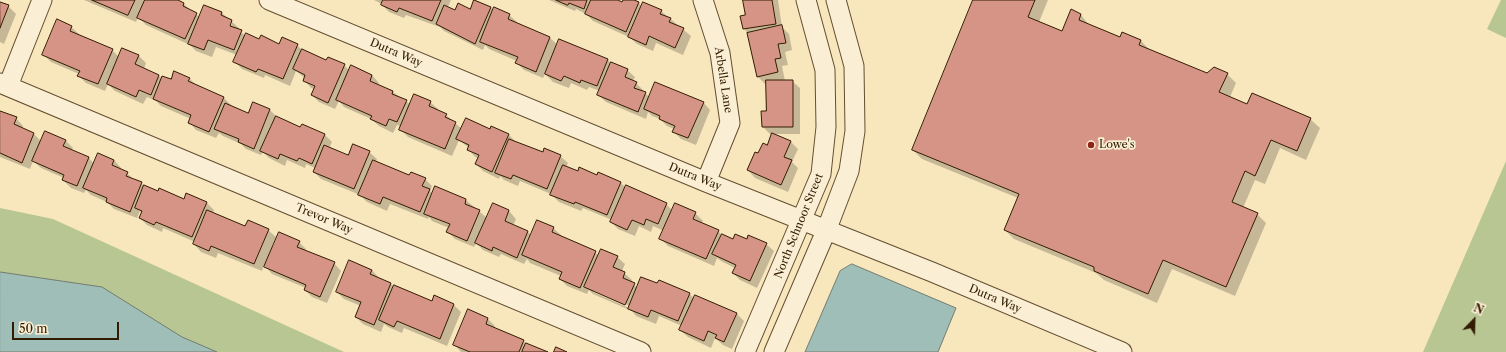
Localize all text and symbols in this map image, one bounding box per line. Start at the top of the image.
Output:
street label: Dutra Way [368,36,424,70]
street label: Arbella Lane [711,46,735,114]
place label: Lowe's [1099,138,1135,152]
marker: Lowe's [1086,140,1096,150]
street label: Dutra Way [667,160,723,194]
street label: North Schnoor Street [772,171,826,281]
street label: Trevor Way [293,201,355,237]
street label: Dutra Way [967,282,1023,316]
north arrow [1454,300,1494,340]
text: N [1472,301,1486,317]
scale bar [14,314,121,340]
text: 50 m [19,321,48,336]

